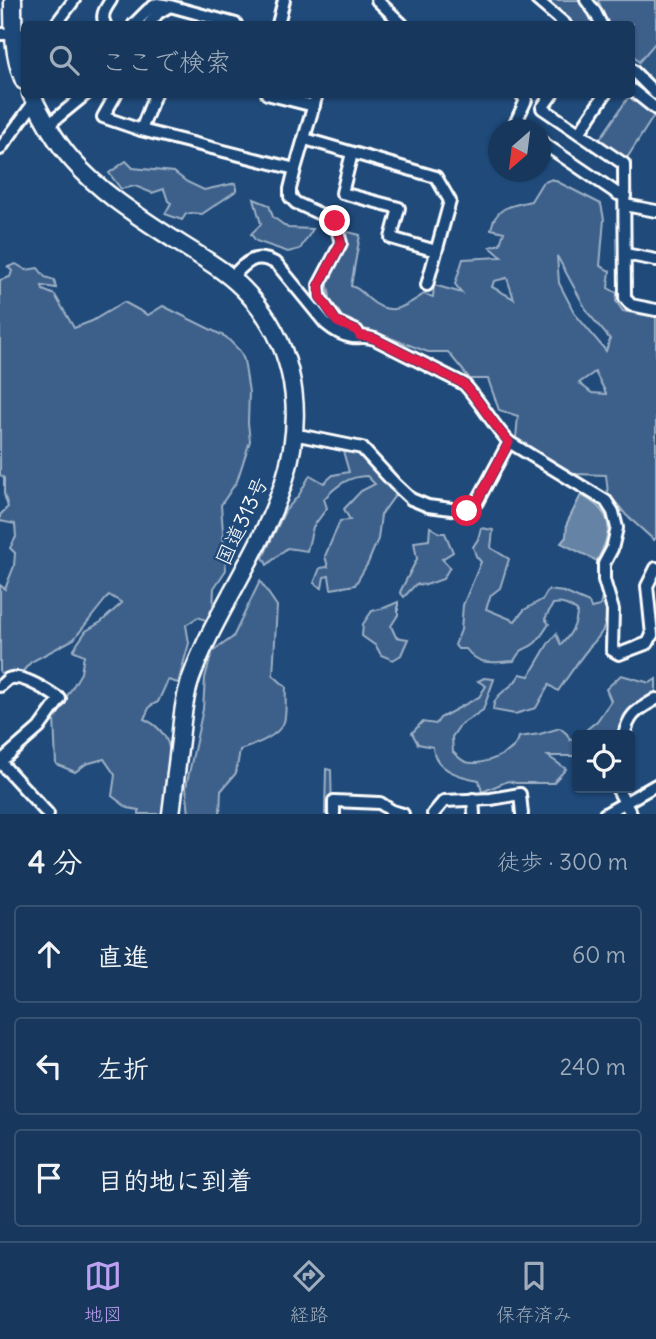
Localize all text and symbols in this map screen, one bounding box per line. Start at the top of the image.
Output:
search box [21,21,635,98]
icon: search [45,41,83,79]
text: ここで検索 [101,45,231,78]
north arrow [488,119,551,182]
route end [319,205,350,236]
street label: 国道313号 [209,472,274,570]
route start [451,495,482,526]
map controls [572,730,635,793]
button: locate [572,730,635,793]
text: 4 分 [28,843,82,881]
text: 徒歩 · 300 m [497,847,628,876]
icon: ahead [30,935,68,973]
text: 直進 [97,940,149,973]
text: 60 m [572,940,626,969]
icon: left [30,1047,68,1085]
text: 左折 [97,1052,149,1085]
text: 240 m [560,1052,626,1081]
icon: arrive [30,1159,68,1197]
text: 目的地に到着 [97,1164,253,1197]
tab: 地図 [84,1257,122,1326]
tab: 経路 [290,1257,328,1326]
tab: 保存済み [496,1257,572,1326]

